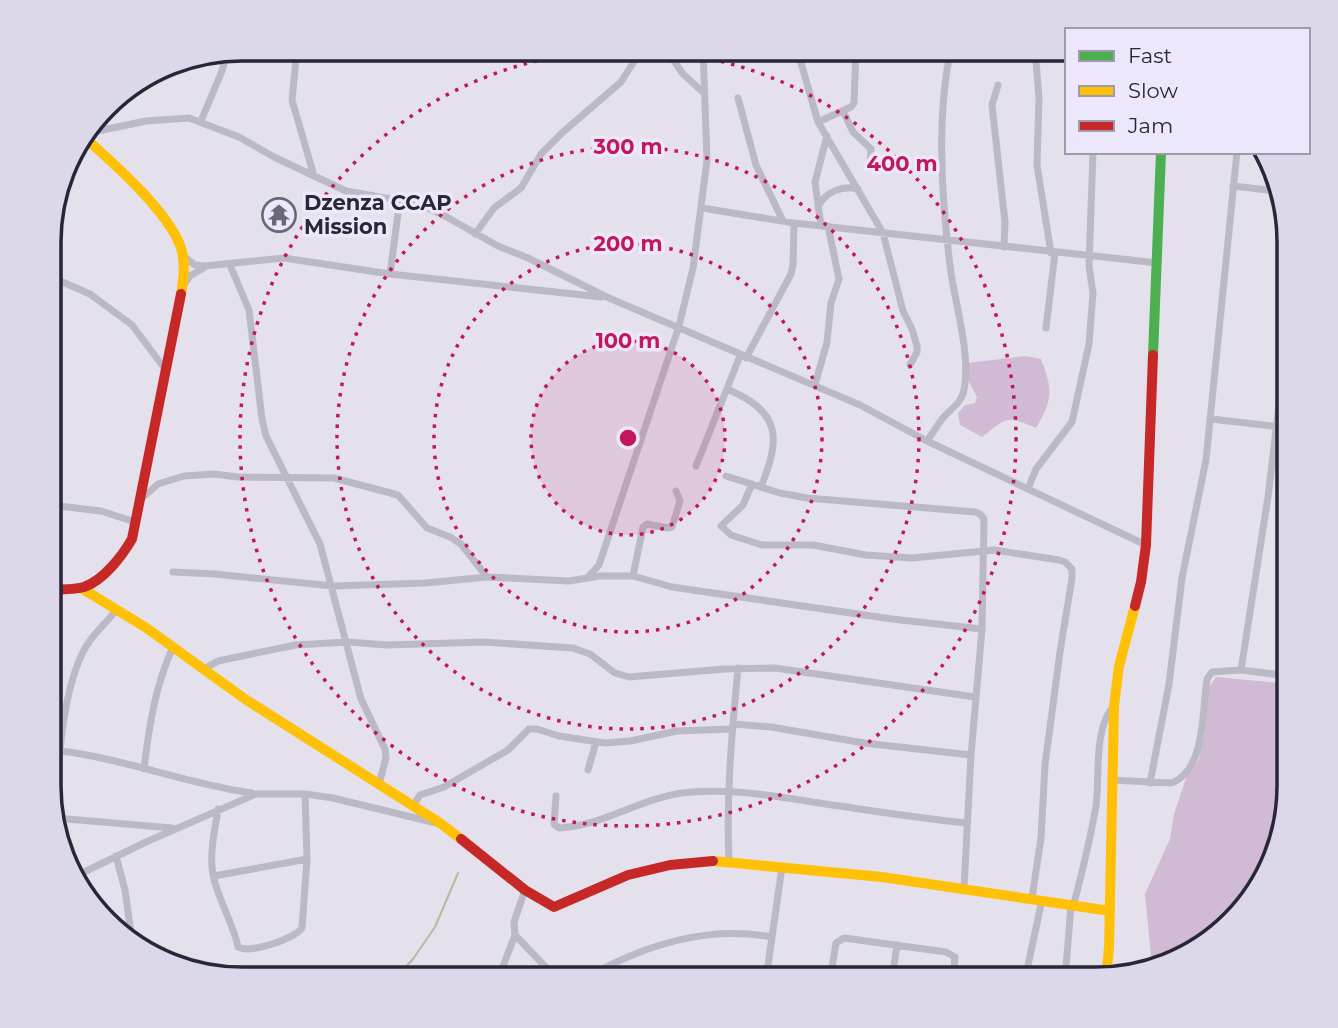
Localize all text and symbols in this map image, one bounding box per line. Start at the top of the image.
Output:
legend [1065,28,1310,154]
text: Fast [1128,43,1172,68]
text: Slow [1128,78,1178,103]
text: Jam [1127,113,1173,138]
text: 300 m [593,134,662,159]
text: 400 m [867,151,937,176]
place label: Dzenza CCAP Mission [304,190,452,239]
temple icon: Dzenza CCAP Mission [260,196,298,234]
text: 200 m [594,231,662,256]
text: 100 m [596,328,660,353]
centre of rings [616,426,640,450]

